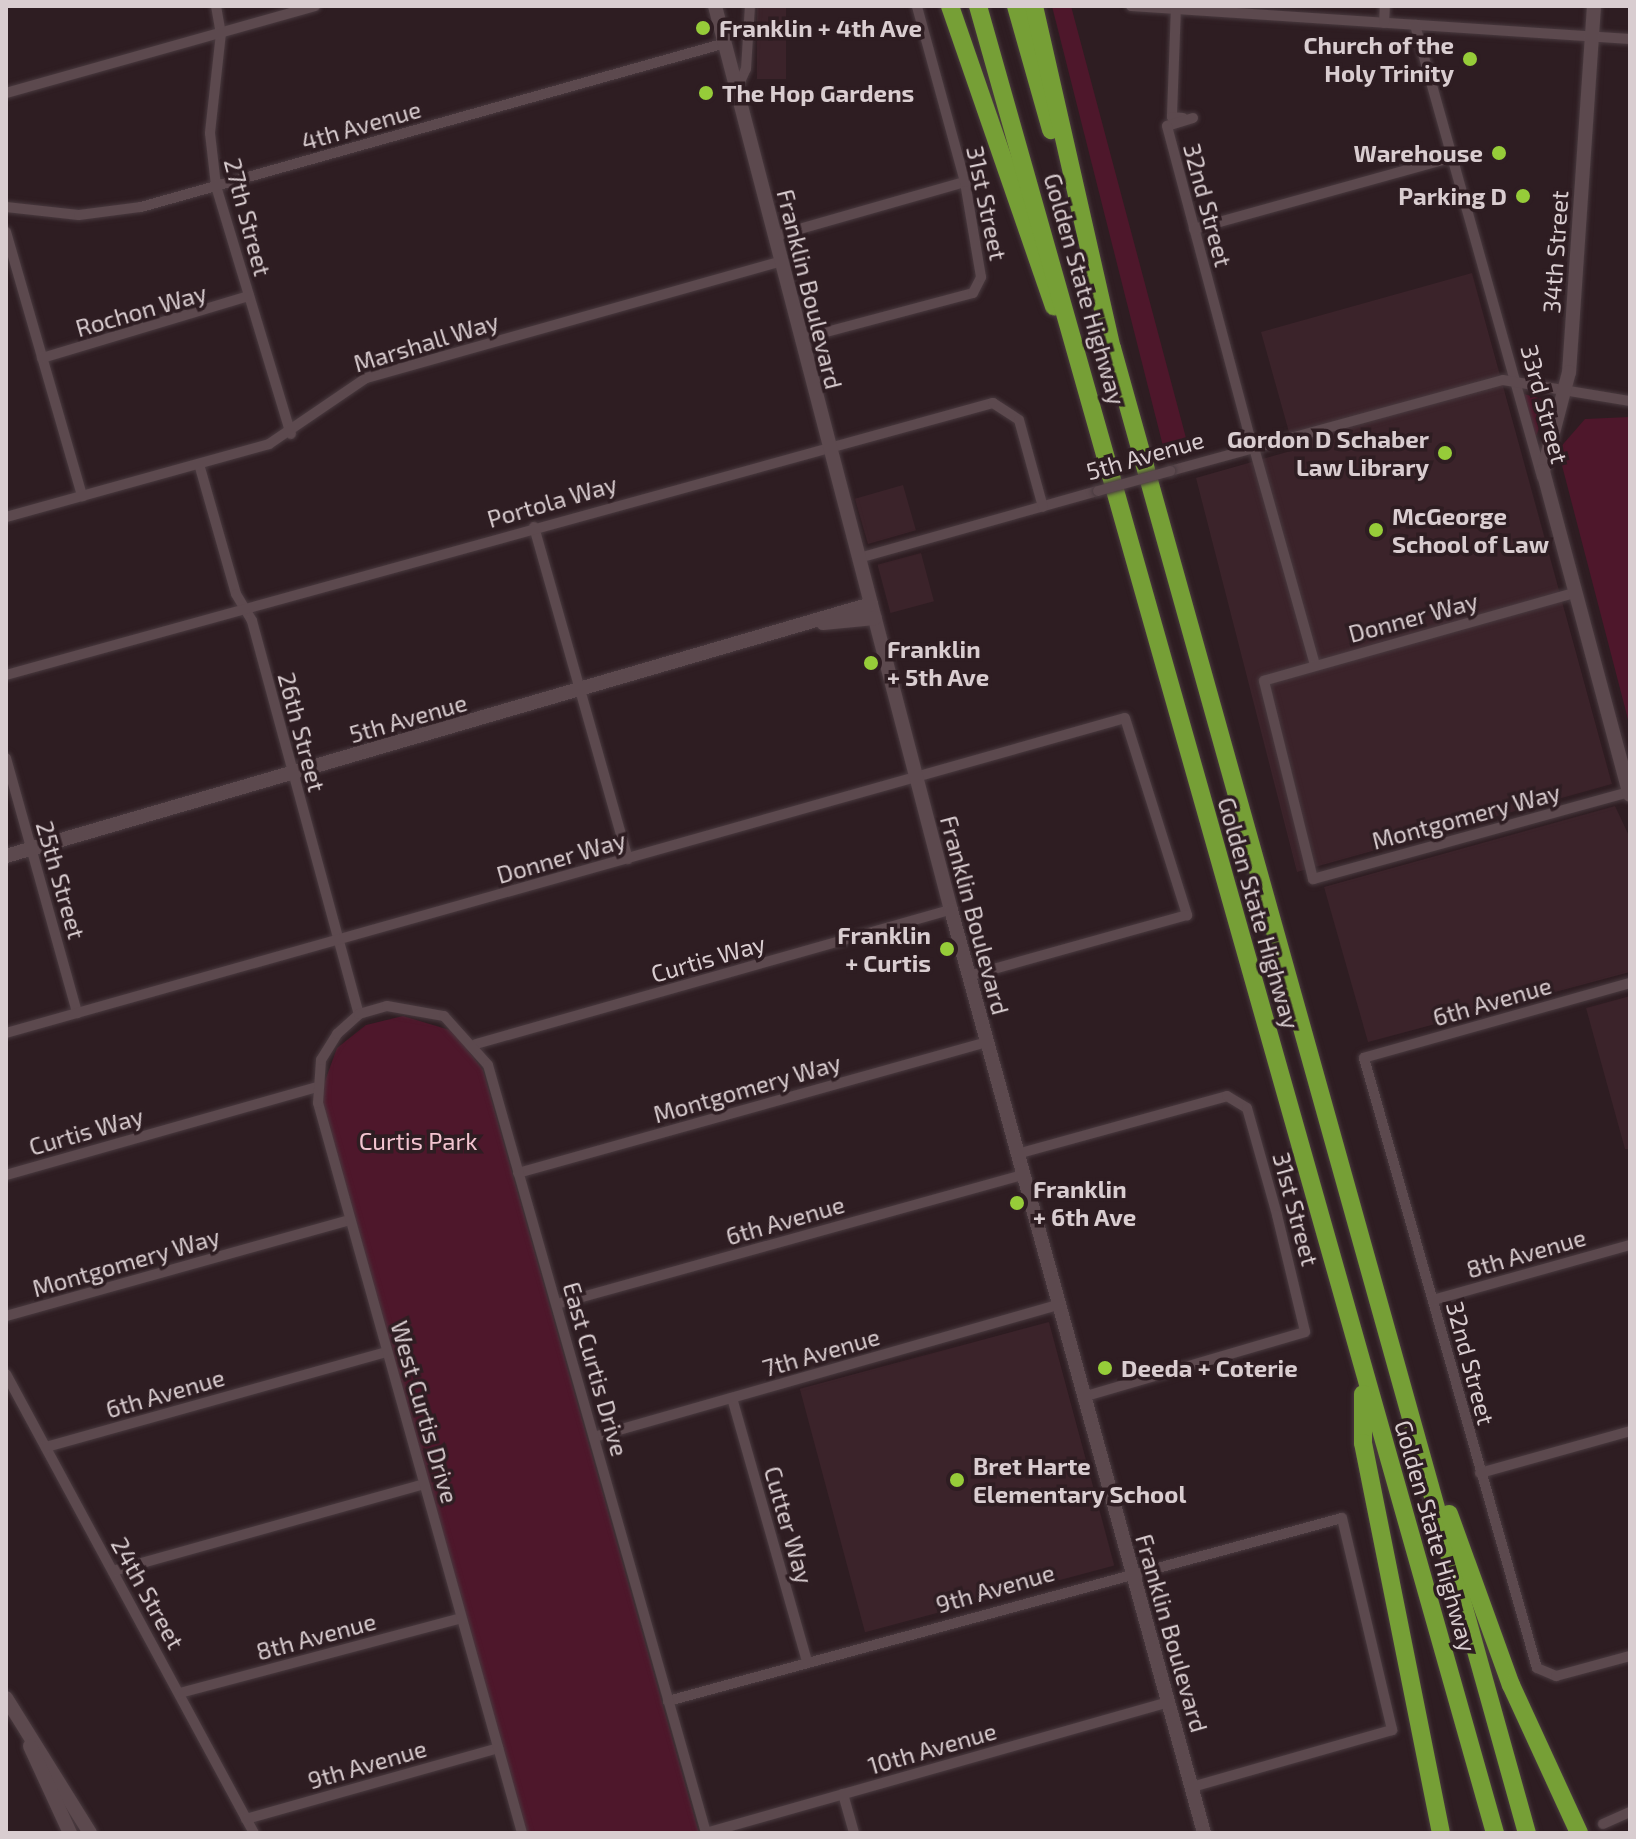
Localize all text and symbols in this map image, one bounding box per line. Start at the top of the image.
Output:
place label: Franklin + 4th Ave [719,14,923,42]
marker: Franklin + 4th Ave [694,19,712,37]
place label: Church of the Holy Trinity [1303,31,1454,87]
marker: Church of the Holy Trinity [1461,50,1479,68]
place label: The Hop Gardens [722,79,914,107]
marker: The Hop Gardens [697,84,715,102]
street label: 4th Avenue [298,94,424,156]
place label: Warehouse [1354,139,1483,167]
street label: 32nd Street [1178,140,1238,270]
street label: 31st Street [961,143,1013,263]
marker: Warehouse [1490,144,1508,162]
street label: 27th Street [218,155,278,279]
street label: Golden State Highway [1038,170,1132,408]
place label: Parking D [1398,182,1507,210]
street label: Franklin Boulevard [771,186,849,392]
marker: Parking D [1514,187,1532,205]
street label: 34th Street [1536,190,1574,314]
street label: Rochon Way [72,278,210,342]
street label: Marshall Way [350,306,502,378]
street label: 33rd Street [1515,341,1575,467]
street label: 5th Avenue [1083,424,1207,486]
place label: Gordon D Schaber Law Library [1227,425,1429,481]
marker: Gordon D Schaber Law Library [1436,444,1454,462]
street label: Portola Way [484,469,620,533]
place label: McGeorge School of Law [1392,502,1550,558]
marker: McGeorge School of Law [1367,521,1385,539]
street label: Donner Way [1345,586,1481,648]
place label: Franklin + 5th Ave [887,635,990,691]
marker: Franklin + 5th Ave [862,654,880,672]
street label: 26th Street [272,669,332,795]
street label: 5th Avenue [346,687,470,749]
street label: Montgomery Way [1368,777,1564,855]
street label: Golden State Highway [1212,794,1306,1032]
street label: Franklin Boulevard [935,812,1015,1018]
street label: 25th Street [30,818,92,942]
street label: Donner Way [493,825,629,889]
place label: Franklin + Curtis [837,921,931,977]
street label: Curtis Way [647,928,769,988]
marker: Franklin + Curtis [938,940,956,958]
street label: 6th Avenue [1429,970,1555,1032]
street label: Montgomery Way [649,1047,845,1129]
street label: Curtis Way [25,1101,147,1161]
park label: Curtis Park [359,1127,477,1155]
street label: 31st Street [1267,1149,1325,1269]
place label: Franklin + 6th Ave [1033,1175,1137,1231]
street label: 6th Avenue [722,1189,848,1251]
marker: Franklin + 6th Ave [1008,1194,1026,1212]
street label: Montgomery Way [28,1221,224,1303]
street label: 8th Avenue [1463,1222,1589,1284]
street label: East Curtis Drive [557,1279,635,1459]
street label: 32nd Street [1441,1298,1501,1428]
street label: West Curtis Drive [385,1317,465,1507]
street label: 7th Avenue [759,1321,883,1383]
place label: Deeda + Coterie [1121,1354,1298,1382]
marker: Deeda + Coterie [1096,1359,1114,1377]
street label: 6th Avenue [102,1362,228,1424]
street label: Golden State Highway [1389,1417,1483,1655]
place label: Bret Harte Elementary School [973,1452,1187,1508]
street label: Cutter Way [758,1462,820,1588]
marker: Bret Harte Elementary School [948,1471,966,1489]
street label: Franklin Boulevard [1130,1531,1214,1735]
street label: 24th Street [105,1532,191,1654]
street label: 9th Avenue [932,1557,1058,1619]
street label: 8th Avenue [253,1606,379,1666]
street label: 10th Avenue [864,1716,1000,1780]
street label: 9th Avenue [304,1733,430,1795]

